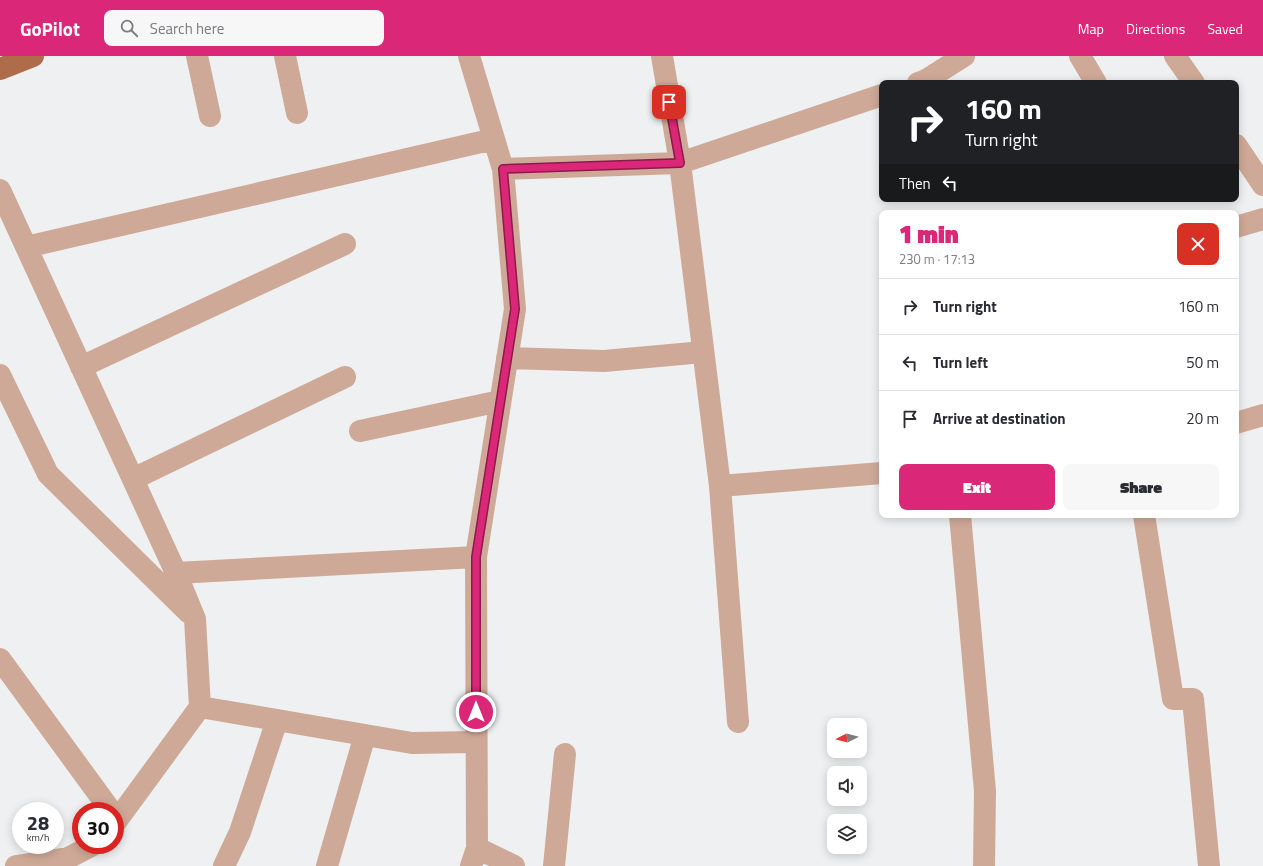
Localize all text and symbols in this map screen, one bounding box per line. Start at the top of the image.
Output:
search box [104,10,384,46]
text: GoPilot [20,14,80,43]
icon: search [118,17,140,39]
text: Search here [150,17,224,40]
text: Map [1078,18,1104,39]
text: Directions [1126,18,1185,39]
text: Saved [1207,18,1243,39]
pin [652,85,686,119]
text: 160 m [965,87,1042,130]
icon: arrive [658,91,680,113]
icon: right [899,96,951,148]
text: Turn right [965,126,1038,153]
text: Then [899,172,931,195]
icon: left [939,172,961,194]
text: 1 min [899,216,959,252]
button: close [1177,223,1219,265]
text: 230 m · 17:13 [899,249,975,269]
text: Turn right [933,295,997,318]
text: 160 m [1178,295,1219,318]
icon: right [899,296,921,318]
text: Turn left [933,351,988,374]
text: 50 m [1186,351,1219,374]
icon: left [899,352,921,374]
text: Arrive at destination [933,407,1066,430]
text: 20 m [1186,407,1219,430]
icon: arrive [899,408,921,430]
button: Exit [899,464,1055,510]
button: Share [1063,464,1219,510]
position arrow [455,691,497,733]
north arrow [827,718,867,758]
map controls [827,718,867,854]
button: sound [827,766,867,806]
speed limit sign: 30 [72,802,124,854]
text: 28 [27,807,49,838]
button: layers [827,814,867,854]
text: km/h [27,830,49,845]

